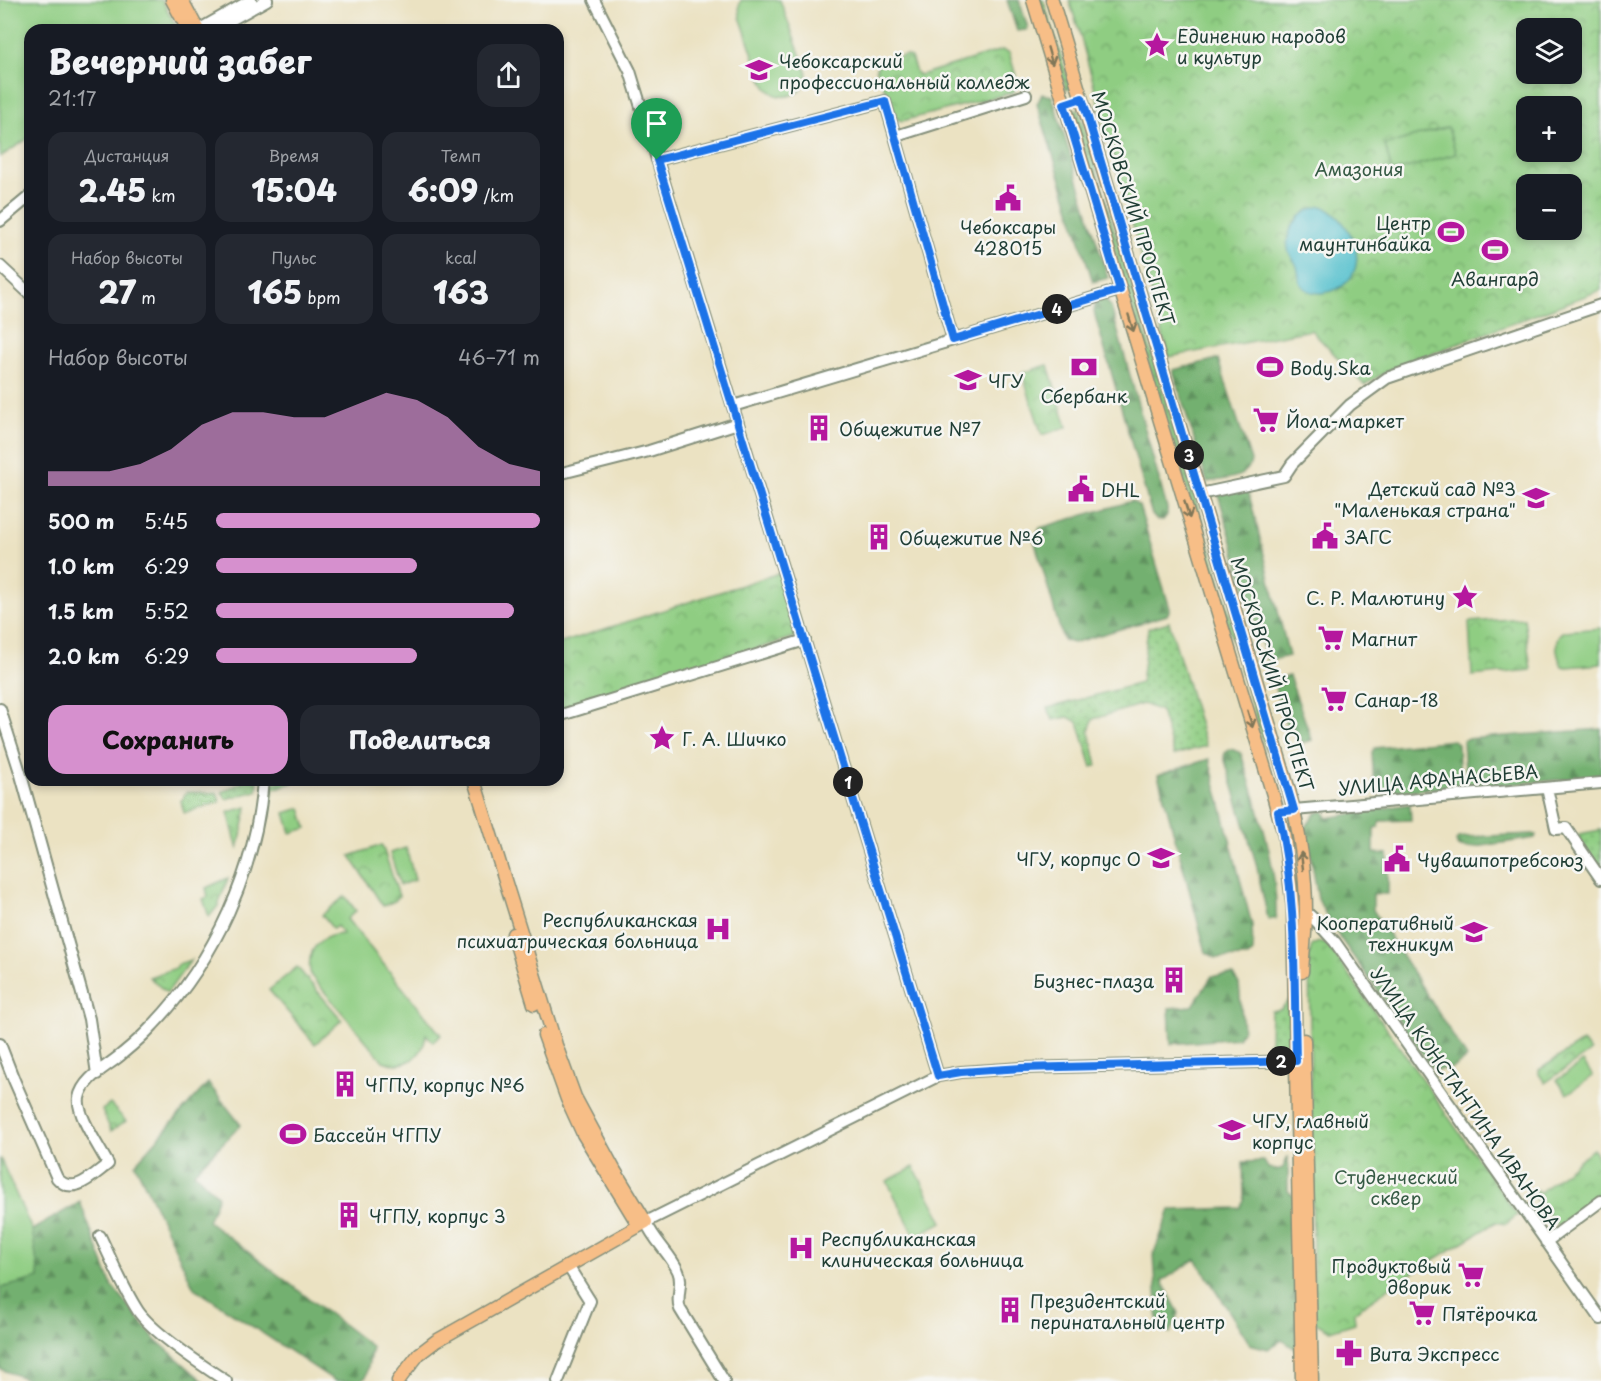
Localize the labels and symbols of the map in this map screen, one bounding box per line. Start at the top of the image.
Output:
place label: Единению народов и культур [1177,22,1346,70]
place icon: Единению народов и культур [1142,30,1172,60]
one-way arrow [1045,46,1056,65]
place label: Чебоксарский профессиональный колледж [779,47,1030,95]
school or university icon: Чебоксарский профессиональный колледж [744,55,774,85]
street label: МОСКОВСКИЙ ПРОСПЕКТ [1085,88,1183,329]
pin [631,98,682,160]
park label: Амазония [1315,155,1403,182]
public building icon: Чебоксары 428015 [993,183,1023,213]
place label: Центр маунтинбайка [1299,209,1432,257]
place label: Чебоксары 428015 [960,213,1056,261]
sports icon: Центр маунтинбайка [1436,217,1466,247]
sports icon: Авангард [1480,235,1510,265]
place label: Авангард [1451,265,1539,292]
pin: 4 [1042,294,1072,324]
one-way arrow [1126,313,1137,332]
bank icon: Сбербанк [1069,352,1099,382]
sports icon: Body.Ska [1255,352,1285,382]
place label: Body.Ska [1290,354,1371,381]
school or university icon: ЧГУ [953,365,983,395]
place label: ЧГУ [988,367,1023,394]
place label: Сбербанк [1041,382,1128,409]
supermarket icon: Йола-маркет [1251,405,1281,435]
place label: Йола-маркет [1286,407,1404,434]
building icon: Общежитие №7 [804,413,834,443]
place label: Общежитие №7 [839,415,981,442]
pin: 3 [1174,440,1204,470]
public building icon: DHL [1066,474,1096,504]
place label: Детский сад №3 "Маленькая страна" [1334,475,1516,523]
place label: DHL [1101,476,1140,503]
school or university icon: Детский сад №3 "Маленькая страна" [1521,483,1551,513]
one-way arrow [1182,500,1193,519]
public building icon: ЗАГС [1310,521,1340,551]
building icon: Общежитие №6 [864,522,894,552]
place label: ЗАГС [1344,523,1392,550]
place label: Общежитие №6 [899,524,1043,551]
street label: МОСКОВСКИЙ ПРОСПЕКТ [1224,554,1322,795]
place icon: С. Р. Малютину [1450,582,1480,612]
place label: С. Р. Малютину [1306,584,1445,611]
supermarket icon: Магнит [1316,623,1346,653]
place label: Магнит [1351,625,1418,652]
supermarket icon: Санар-18 [1319,684,1349,714]
place label: Санар-18 [1354,686,1439,713]
one-way arrow [1245,709,1256,728]
place icon: Г. А. Шичко [647,723,677,753]
place label: Г. А. Шичко [682,725,786,752]
street label: УЛИЦА АФАНАСЬЕВА [1337,757,1539,801]
pin: 1 [833,767,863,797]
school or university icon: ЧГУ, корпус О [1146,843,1176,873]
public building icon: Чувашпотребсоюз [1382,844,1412,874]
place label: ЧГУ, корпус О [1016,845,1141,872]
place label: Чувашпотребсоюз [1417,846,1584,873]
one-way arrow [1297,851,1308,871]
place label: Республиканская психиатрическая больница [457,906,699,954]
place label: Кооперативный техникум [1316,909,1454,957]
hospital icon: Республиканская психиатрическая больница [703,914,733,944]
school or university icon: Кооперативный техникум [1459,917,1489,947]
street label: УЛИЦА КОНСТАНТИНА ИВАНОВА [1365,961,1567,1235]
building icon: Бизнес-плаза [1159,965,1189,995]
place label: Бизнес-плаза [1033,967,1155,994]
pin: 2 [1266,1046,1296,1076]
building icon: ЧГПУ, корпус №6 [330,1069,360,1099]
place label: ЧГПУ, корпус №6 [365,1071,525,1098]
place label: ЧГУ, главный корпус [1252,1107,1369,1155]
school or university icon: ЧГУ, главный корпус [1217,1115,1247,1145]
sports icon: Бассейн ЧГПУ [278,1119,308,1149]
place label: Бассейн ЧГПУ [313,1121,441,1148]
park label: Студенческий сквер [1334,1163,1458,1211]
building icon: ЧГПУ, корпус 3 [334,1200,364,1230]
place label: ЧГПУ, корпус 3 [369,1202,506,1229]
place label: Республиканская клиническая больница [821,1225,1024,1273]
hospital icon: Республиканская клиническая больница [786,1233,816,1263]
place label: Продуктовый дворик [1331,1252,1451,1300]
supermarket icon: Продуктовый дворик [1456,1260,1486,1290]
place label: Президентский перинатальный центр [1030,1287,1225,1335]
building icon: Президентский перинатальный центр [995,1295,1025,1325]
supermarket icon: Пятёрочка [1407,1298,1437,1328]
place label: Пятёрочка [1442,1300,1538,1327]
pharmacy icon: Вита Экспресс [1334,1338,1364,1368]
place label: Вита Экспресс [1369,1340,1500,1367]

